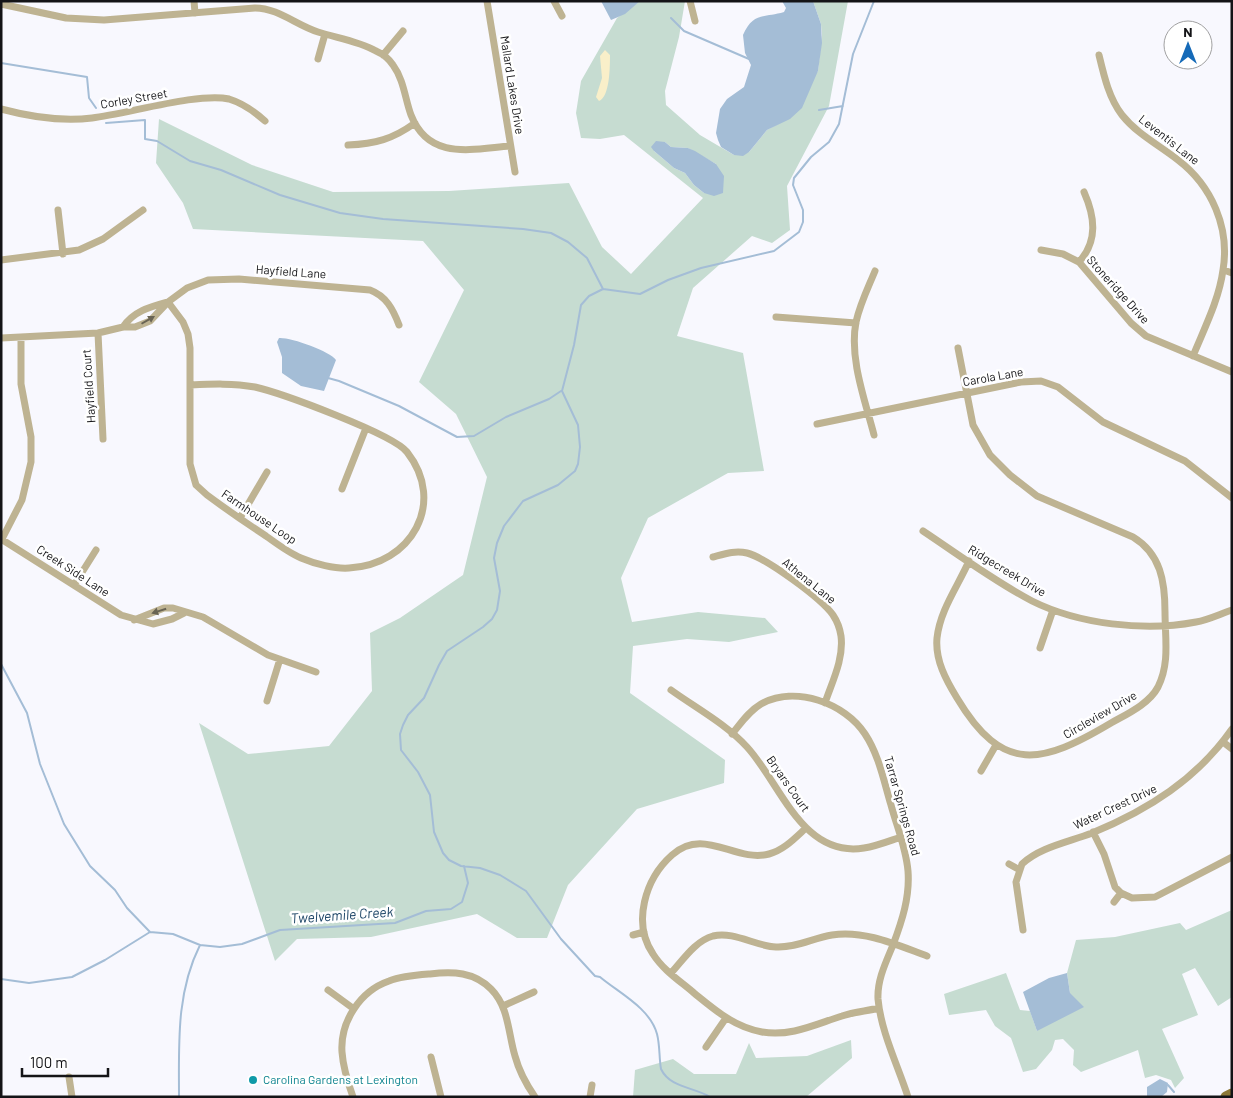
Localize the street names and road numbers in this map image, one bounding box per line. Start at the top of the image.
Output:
street label: Mallard Lakes Drive [498,35,528,135]
street label: Corley Street [99,85,168,111]
street label: Leventis Lane [1137,111,1203,167]
street label: Stoneridge Drive [1085,253,1153,326]
street label: Hayfield Lane [255,262,327,280]
street label: Hayfield Court [78,349,98,423]
street label: Carola Lane [961,364,1024,388]
street label: Farmhouse Loop [219,486,300,546]
street label: Creek Side Lane [35,541,113,599]
street label: Ridgecreek Drive [966,541,1049,599]
street label: Athena Lane [780,554,839,606]
street label: Circleview Drive [1060,687,1139,741]
street label: Bryars Court [764,753,813,814]
street label: Tarrar Springs Road [882,754,924,857]
street label: Water Crest Drive [1071,781,1159,832]

